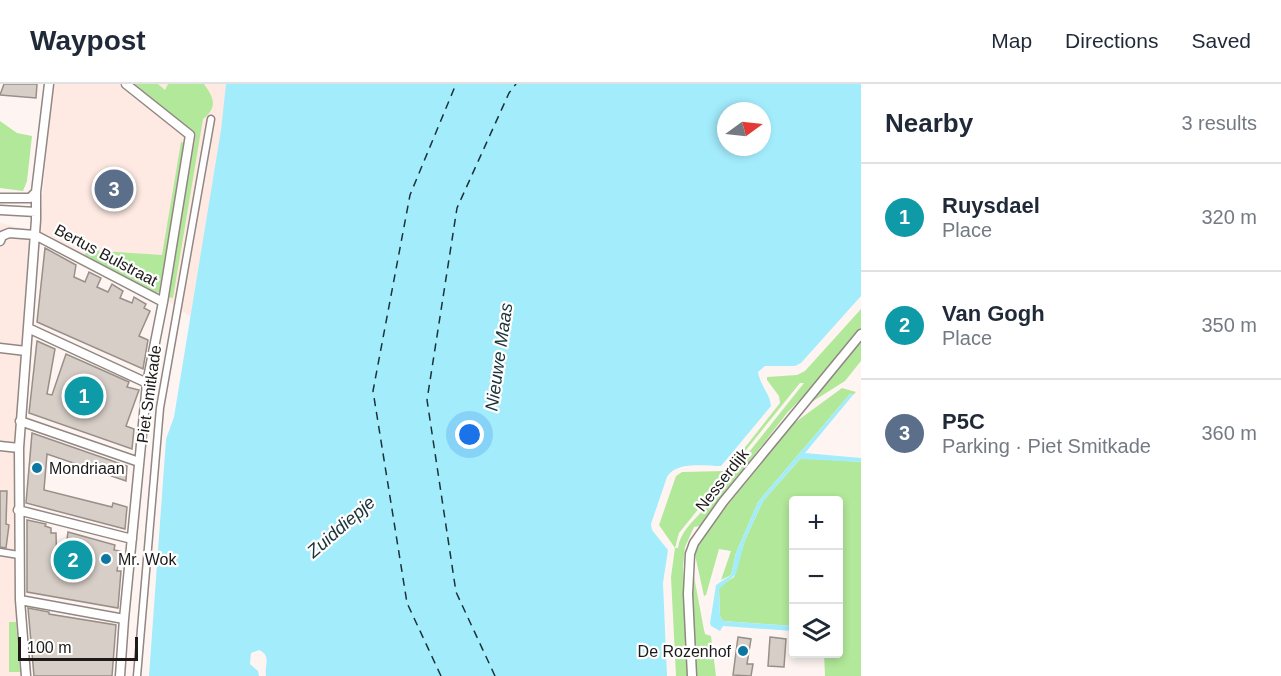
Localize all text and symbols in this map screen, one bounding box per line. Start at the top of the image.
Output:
text: Waypost [30,25,146,56]
text: Map [991,29,1032,52]
text: Directions [1065,29,1158,52]
text: Saved [1191,29,1251,52]
north arrow [717,102,771,156]
text: Nearby [885,108,973,138]
text: 3 results [1181,112,1257,134]
pin: 3 [94,166,134,212]
text: Ruysdael [942,193,1040,218]
text: 1 [899,206,910,228]
text: 320 m [1201,206,1257,228]
text: Place [942,219,992,241]
street label: Bertus Bulstraat [52,221,161,289]
text: Van Gogh [942,301,1045,326]
water label: Nieuwe Maas [482,302,516,412]
text: 2 [899,314,910,336]
text: 350 m [1201,314,1257,336]
text: Place [942,327,992,349]
street label: Piet Smitkade [134,344,164,444]
pin: 1 [64,374,104,418]
text: P5C [942,409,985,434]
your location [455,420,484,449]
text: 3 [899,422,910,444]
text: 360 m [1201,422,1257,444]
text: Parking · Piet Smitkade [942,435,1151,457]
street label: Nesserdijk [692,445,752,515]
place label: Mondriaan [49,460,125,477]
marker: Mondriaan [30,461,44,475]
water label: Zuiddiepje [302,492,379,562]
map controls [789,496,843,658]
button: + [789,496,843,550]
pin: 2 [54,538,92,582]
button: − [789,550,843,604]
place label: Mr. Wok [118,551,177,568]
marker: Mr. Wok [99,552,113,566]
button: layers [789,604,843,658]
scale bar [18,634,138,662]
text: 100 m [27,639,71,656]
place label: De Rozenhof [638,643,732,660]
marker: De Rozenhof [736,644,750,658]

